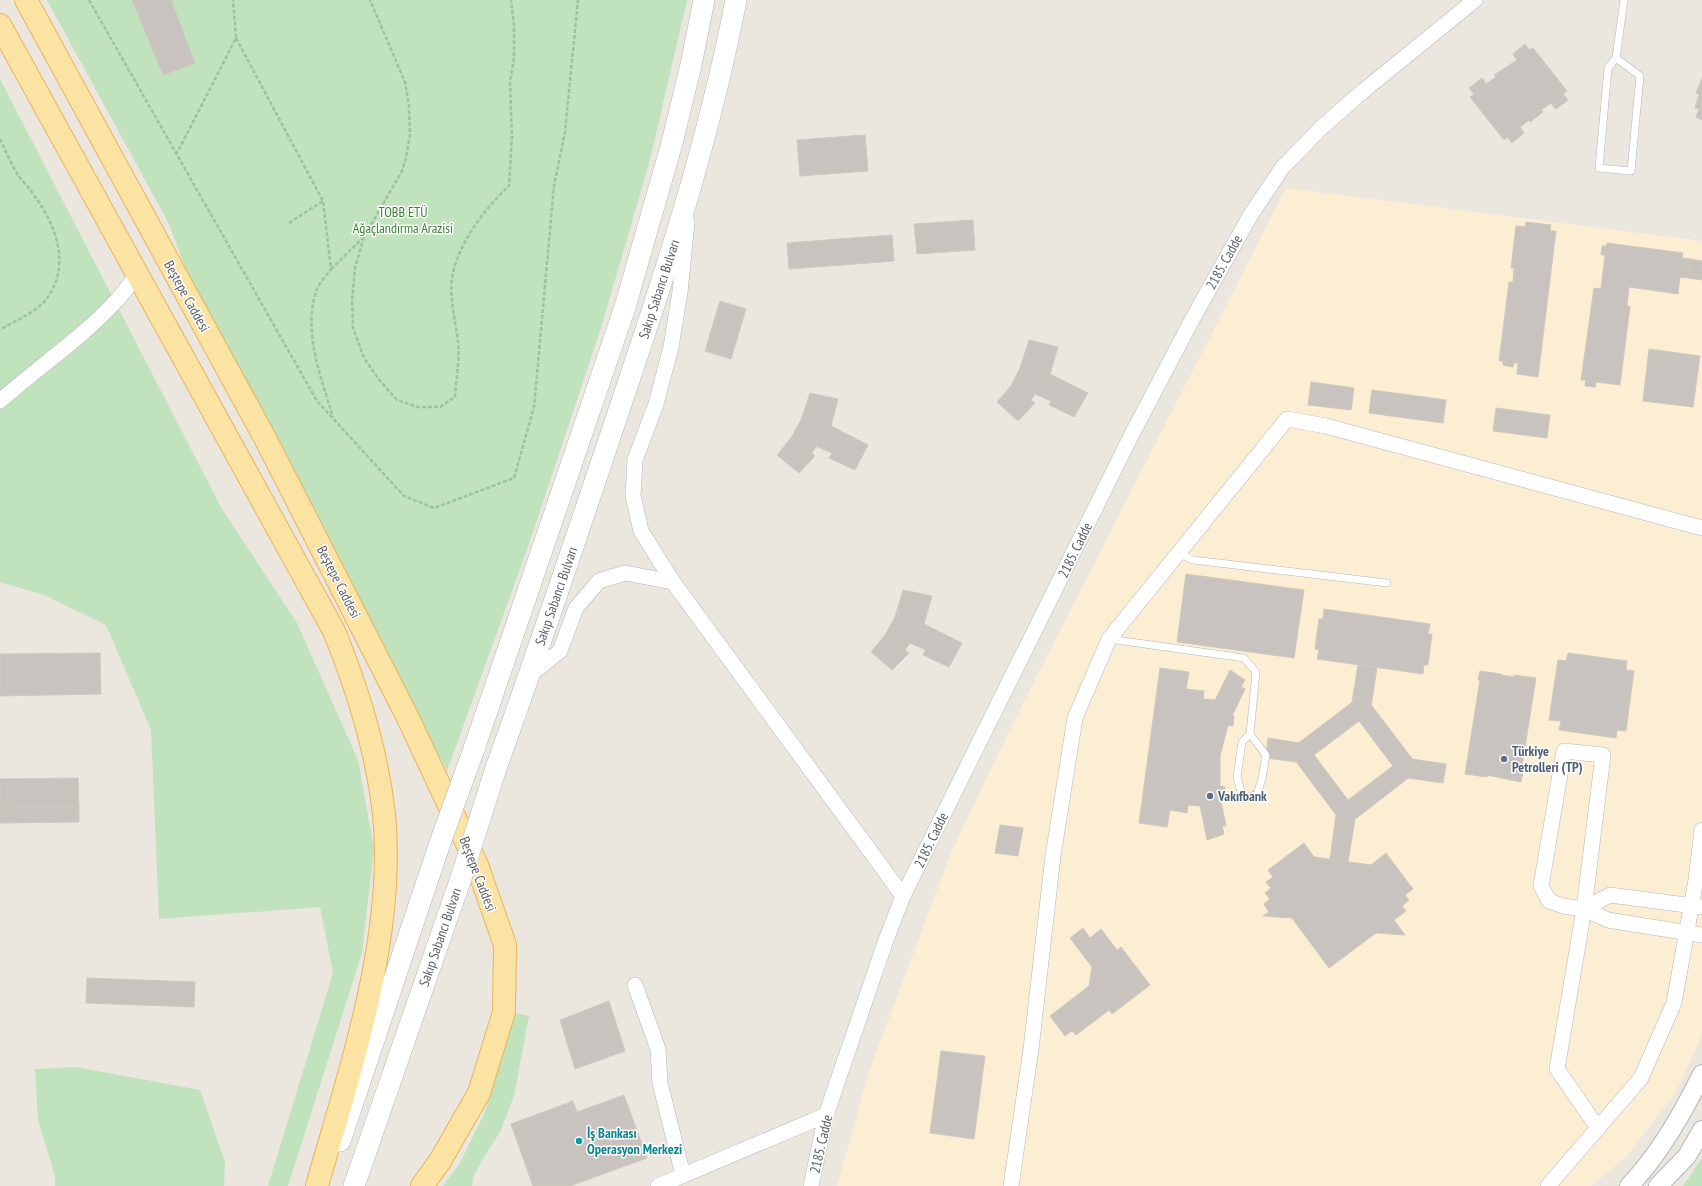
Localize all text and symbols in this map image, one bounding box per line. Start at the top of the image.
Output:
park label: TOBB ETÜ Ağaçlandırma Arazisi [353,203,453,237]
street label: 2185. Cadde [1202,231,1246,292]
street label: Sakıp Sabancı Bulvarı [634,237,684,341]
street label: Beştepe Caddesi [160,257,214,335]
street label: 2185. Cadde [1054,519,1096,581]
street label: Beştepe Caddesi [313,543,365,621]
street label: Sakıp Sabancı Bulvarı [531,544,581,648]
place label: Türkiye Petrolleri (TP) [1512,742,1583,776]
marker: Türkiye Petrolleri (TP) [1499,754,1509,764]
place label: Vakıfbank [1217,787,1267,805]
marker: Vakıfbank [1205,791,1215,801]
street label: 2185. Cadde [910,809,952,871]
street label: Beştepe Caddesi [455,834,501,914]
street label: Sakıp Sabancı Bulvarı [415,885,465,989]
street label: 2185. Cadde [806,1113,837,1175]
place label: İş Bankası Operasyon Merkezi [587,1124,682,1158]
marker: İş Bankası Operasyon Merkezi [574,1136,584,1146]

